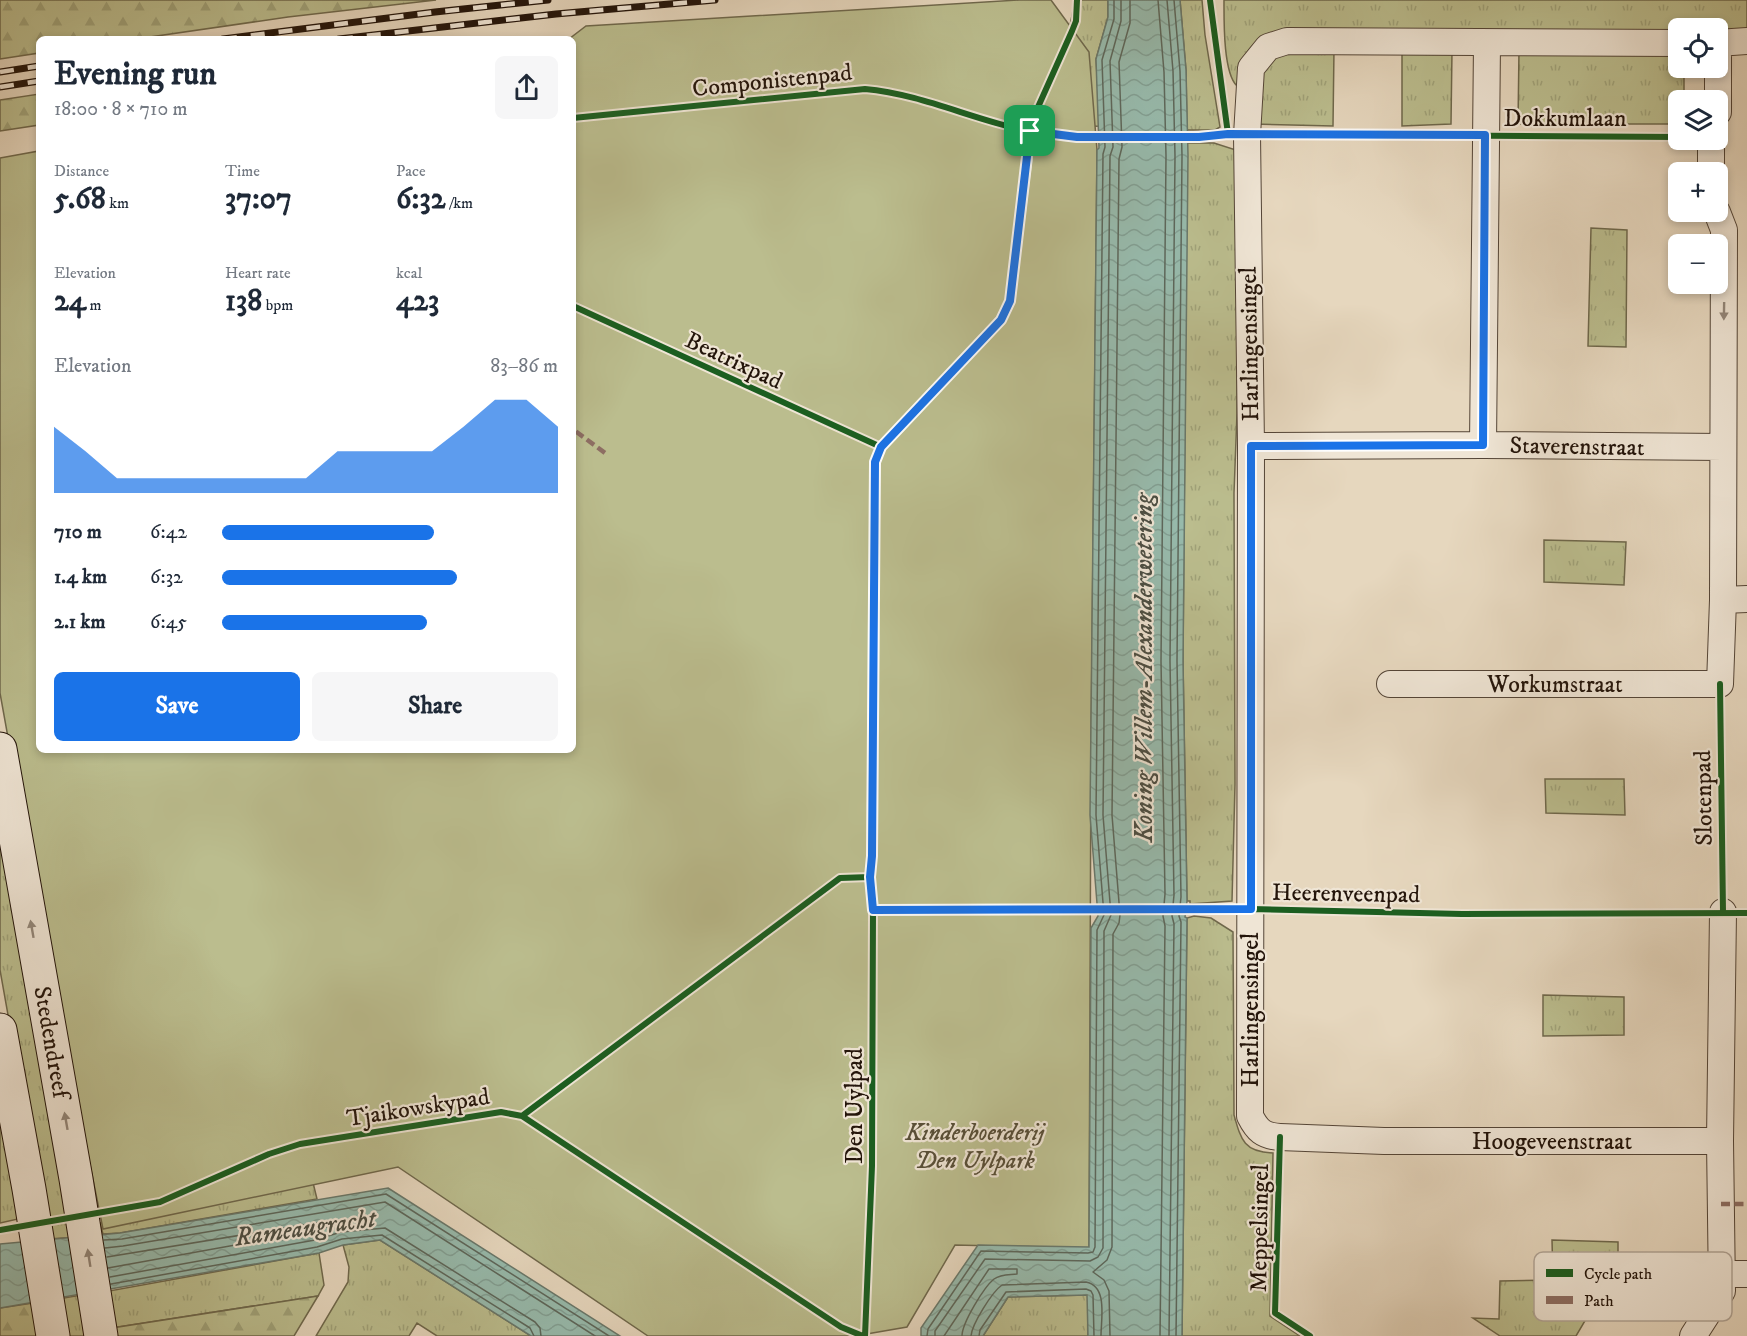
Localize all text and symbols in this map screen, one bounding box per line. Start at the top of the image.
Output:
map controls [1668,18,1728,294]
button: locate [1668,18,1728,78]
text: Evening run [54,54,216,95]
button: share [495,56,558,119]
street label: Componistenpad [691,58,854,104]
button: layers [1668,90,1728,150]
text: 18:00 · 8 × 710 m [54,97,187,122]
street label: Dokkumlaan [1504,104,1627,134]
pin [1004,105,1055,156]
icon: arrive [1013,114,1046,147]
text: Distance [54,161,109,181]
text: Time [225,161,260,181]
text: Pace [396,161,426,181]
button: + [1668,162,1728,222]
text: 5.68 [54,181,106,218]
text: 37:07 [225,181,292,218]
text: 6:32 [396,181,445,218]
text: km [106,193,129,213]
text: /km [445,193,473,213]
button: − [1668,234,1728,294]
text: Elevation [54,263,116,283]
text: Heart rate [225,263,291,283]
text: kcal [396,263,422,283]
street label: Harlingensingel [1234,266,1266,422]
text: 24 [54,283,86,320]
text: 138 [225,283,262,320]
text: 423 [396,283,439,320]
text: m [86,295,101,315]
text: bpm [262,295,293,315]
one-way arrow [1719,301,1728,320]
street label: Beatrixpad [680,325,787,397]
text: Elevation [54,354,131,379]
text: 83–86 m [490,354,558,379]
street label: Staverenstraat [1509,431,1645,463]
water label: Koning Willem-Alexanderwetering [1128,491,1161,843]
text: 710 m [54,520,102,545]
text: 6:42 [150,520,187,545]
text: 1.4 km [54,565,107,590]
text: 6:32 [150,565,183,590]
text: 2.1 km [54,610,105,635]
text: 6:45 [150,610,187,635]
street label: Workumstraat [1486,670,1623,700]
button: Save [54,672,300,741]
button: Share [312,672,558,741]
street label: Slotenpad [1688,750,1720,846]
street label: Heerenveenpad [1272,878,1420,910]
one-way arrow [27,920,36,939]
street label: Harlingensingel [1236,932,1266,1087]
street label: Stedendreef [26,984,76,1104]
street label: Den Uylpad [840,1048,870,1164]
street label: Tjaikowskypad [345,1082,492,1134]
one-way arrow [61,1111,70,1130]
park label: Kinderboerderij Den Uylpark [904,1118,1046,1176]
street label: Hoogeveenstraat [1472,1127,1632,1157]
street label: Meppelsingel [1244,1163,1276,1292]
water label: Rameaugracht [232,1202,380,1255]
one-way arrow [84,1249,93,1268]
legend [1534,1252,1732,1321]
text: Cycle path [1584,1264,1653,1284]
text: Path [1584,1291,1614,1311]

